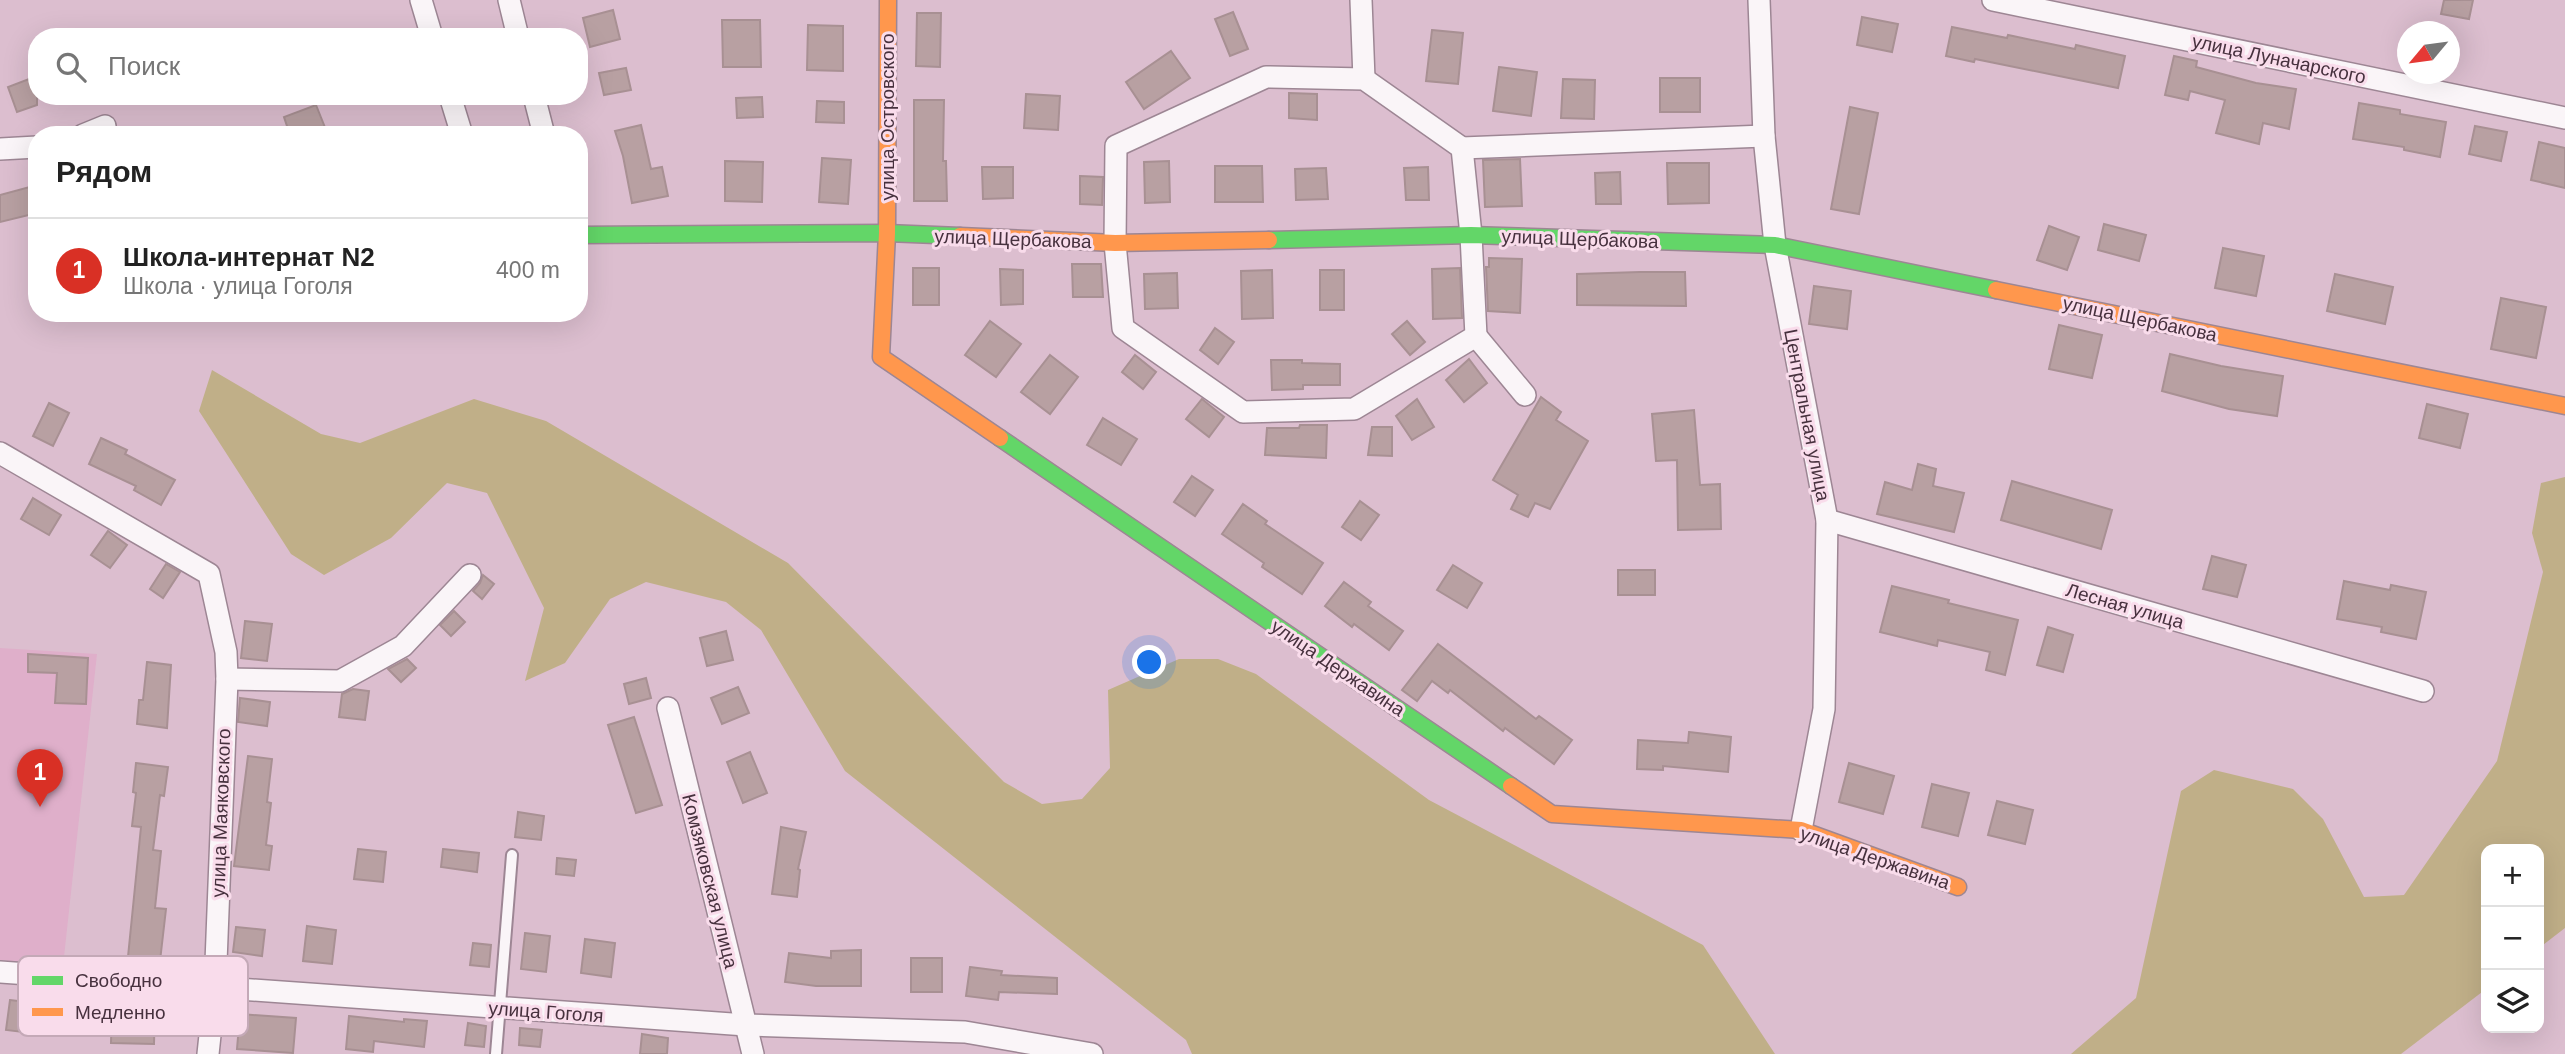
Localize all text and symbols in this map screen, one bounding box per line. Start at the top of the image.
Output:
north arrow [2397,21,2460,84]
search box [28,28,588,105]
street label: улица Луначарского [2190,30,2368,88]
street label: улица Островского [877,33,898,201]
icon: search [52,48,90,86]
text: Поиск [108,51,180,81]
text: Рядом [56,155,152,188]
street label: улица Щербакова [934,226,1092,252]
street label: улица Щербакова [1501,226,1659,252]
text: Школа-интернат N2 [123,242,375,272]
text: 1 [73,257,85,283]
text: 400 m [496,257,560,283]
text: Школа · улица Гоголя [123,273,353,299]
street label: улица Щербакова [2061,292,2219,346]
street label: Центральная улица [1780,327,1834,503]
street label: Лесная улица [2064,579,2187,633]
street label: улица Державина [1267,616,1409,721]
your location [1132,645,1166,679]
street label: улица Маяковского [208,728,234,898]
pin: 1 [17,749,63,807]
street label: Комзяковская улица [678,792,742,971]
street label: улица Державина [1798,823,1953,894]
map controls [2481,844,2544,1033]
button: + [2481,844,2544,907]
button: − [2481,907,2544,970]
legend [18,956,248,1036]
text: Свободно [75,970,162,991]
button: layers [2481,970,2544,1033]
street label: улица Гоголя [488,998,604,1026]
text: Медленно [75,1002,165,1023]

